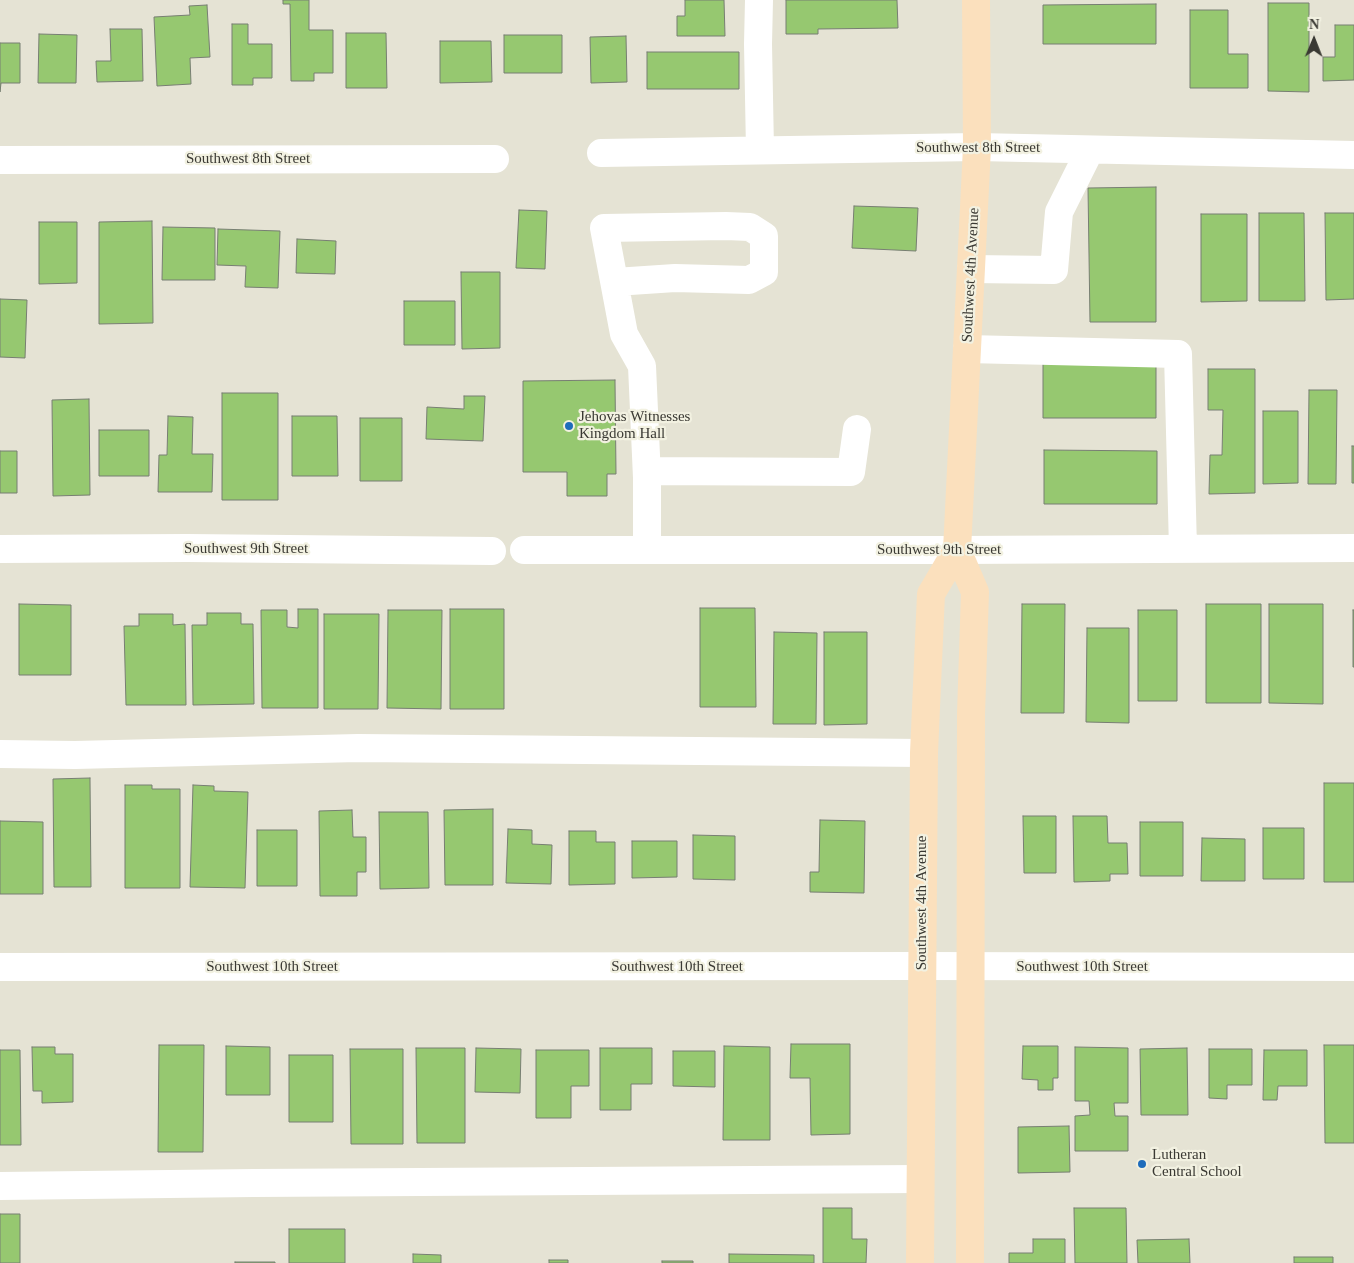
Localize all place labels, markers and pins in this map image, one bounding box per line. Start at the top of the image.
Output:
place label: Jehovas Witnesses Kingdom Hall [579,408,690,443]
marker: Jehovas Witnesses Kingdom Hall [563,420,575,432]
place label: Lutheran Central School [1152,1146,1242,1181]
marker: Lutheran Central School [1136,1158,1148,1170]

